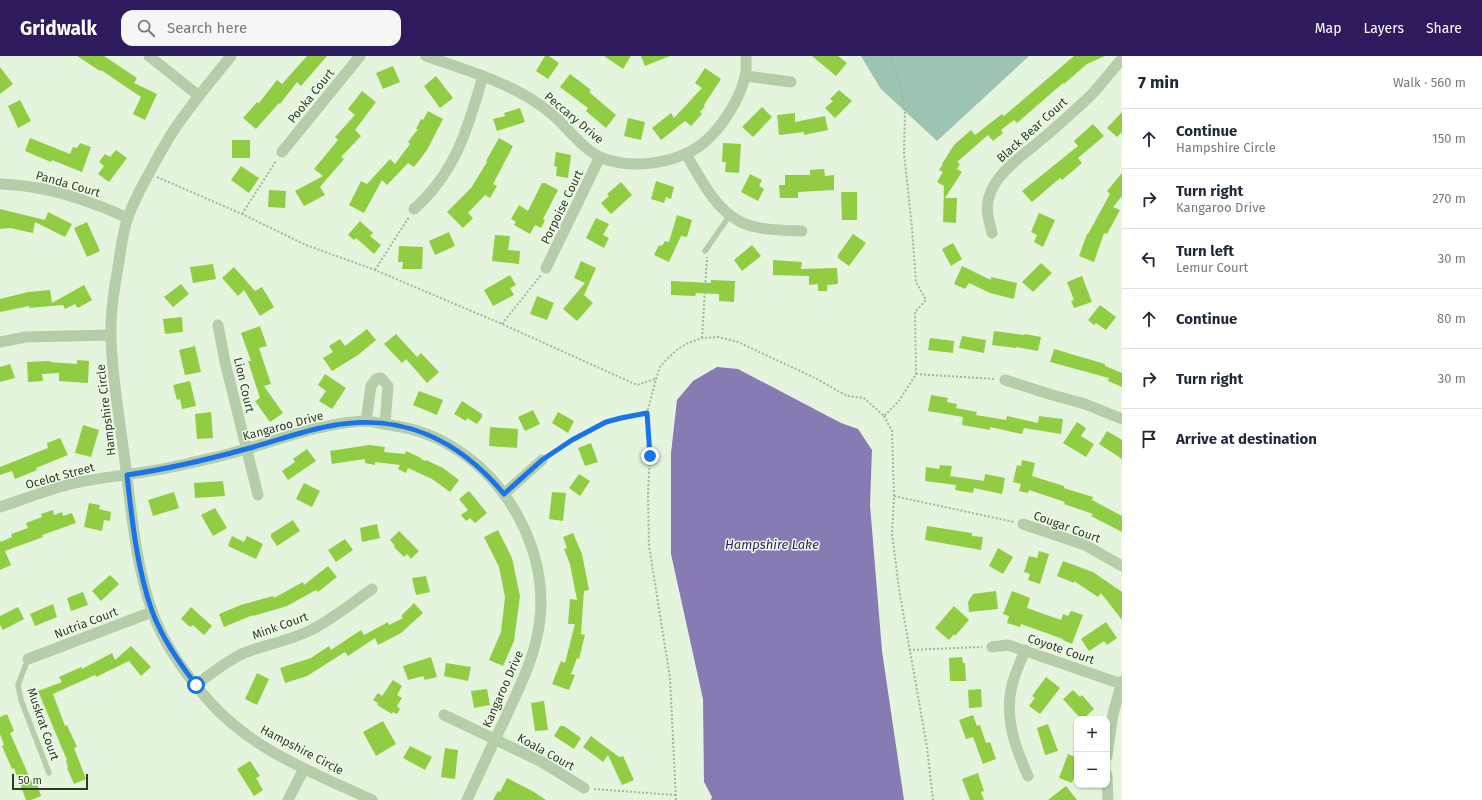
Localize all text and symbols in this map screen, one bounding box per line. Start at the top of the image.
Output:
search box [121,10,401,46]
text: Gridwalk [20,17,97,40]
icon: search [135,17,157,39]
text: Search here [167,19,247,37]
text: Map [1315,20,1341,37]
text: Layers [1363,20,1404,37]
text: Share [1426,20,1462,37]
street label: Pooka Court [285,66,338,126]
text: 7 min [1138,72,1179,93]
text: Walk · 560 m [1393,75,1466,90]
street label: Peccary Drive [542,89,606,147]
street label: Black Bear Court [994,94,1071,165]
text: Continue [1176,122,1237,140]
icon: ahead [1138,128,1160,150]
text: 150 m [1432,131,1466,146]
text: Hampshire Circle [1176,140,1276,155]
street label: Porpoise Court [538,167,586,246]
street label: Panda Court [34,168,102,200]
text: Turn right [1176,182,1243,200]
icon: right [1138,188,1160,210]
text: 270 m [1432,191,1466,206]
text: Kangaroo Drive [1176,200,1266,215]
text: Turn left [1176,242,1234,260]
icon: left [1138,248,1160,270]
text: 30 m [1438,251,1466,266]
text: Lemur Court [1176,260,1248,275]
icon: ahead [1138,308,1160,330]
text: Continue [1176,310,1237,328]
text: 80 m [1437,311,1466,326]
street label: Lion Court [231,356,257,415]
street label: Hampshire Circle [93,363,119,457]
icon: right [1138,368,1160,390]
text: Turn right [1176,370,1243,388]
text: 30 m [1438,371,1466,386]
street label: Kangaroo Drive [241,409,325,443]
icon: arrive [1138,428,1160,450]
text: Arrive at destination [1176,430,1317,448]
route end [641,447,659,465]
street label: Ocelot Street [24,460,97,492]
street label: Cougar Court [1032,508,1103,546]
water label: Hampshire Lake [725,537,819,552]
street label: Nutria Court [52,604,120,641]
street label: Mink Court [250,609,311,643]
street label: Coyote Court [1026,631,1097,667]
street label: Kangaroo Drive [480,648,526,730]
route start [187,676,205,694]
street label: Muskrat Court [24,686,62,763]
map controls [1074,716,1110,788]
button: + [1074,716,1110,752]
street label: Hampshire Circle [258,722,346,778]
street label: Koala Court [515,731,577,774]
button: − [1074,752,1110,788]
scale bar [12,772,88,791]
text: 50 m [18,774,42,787]

